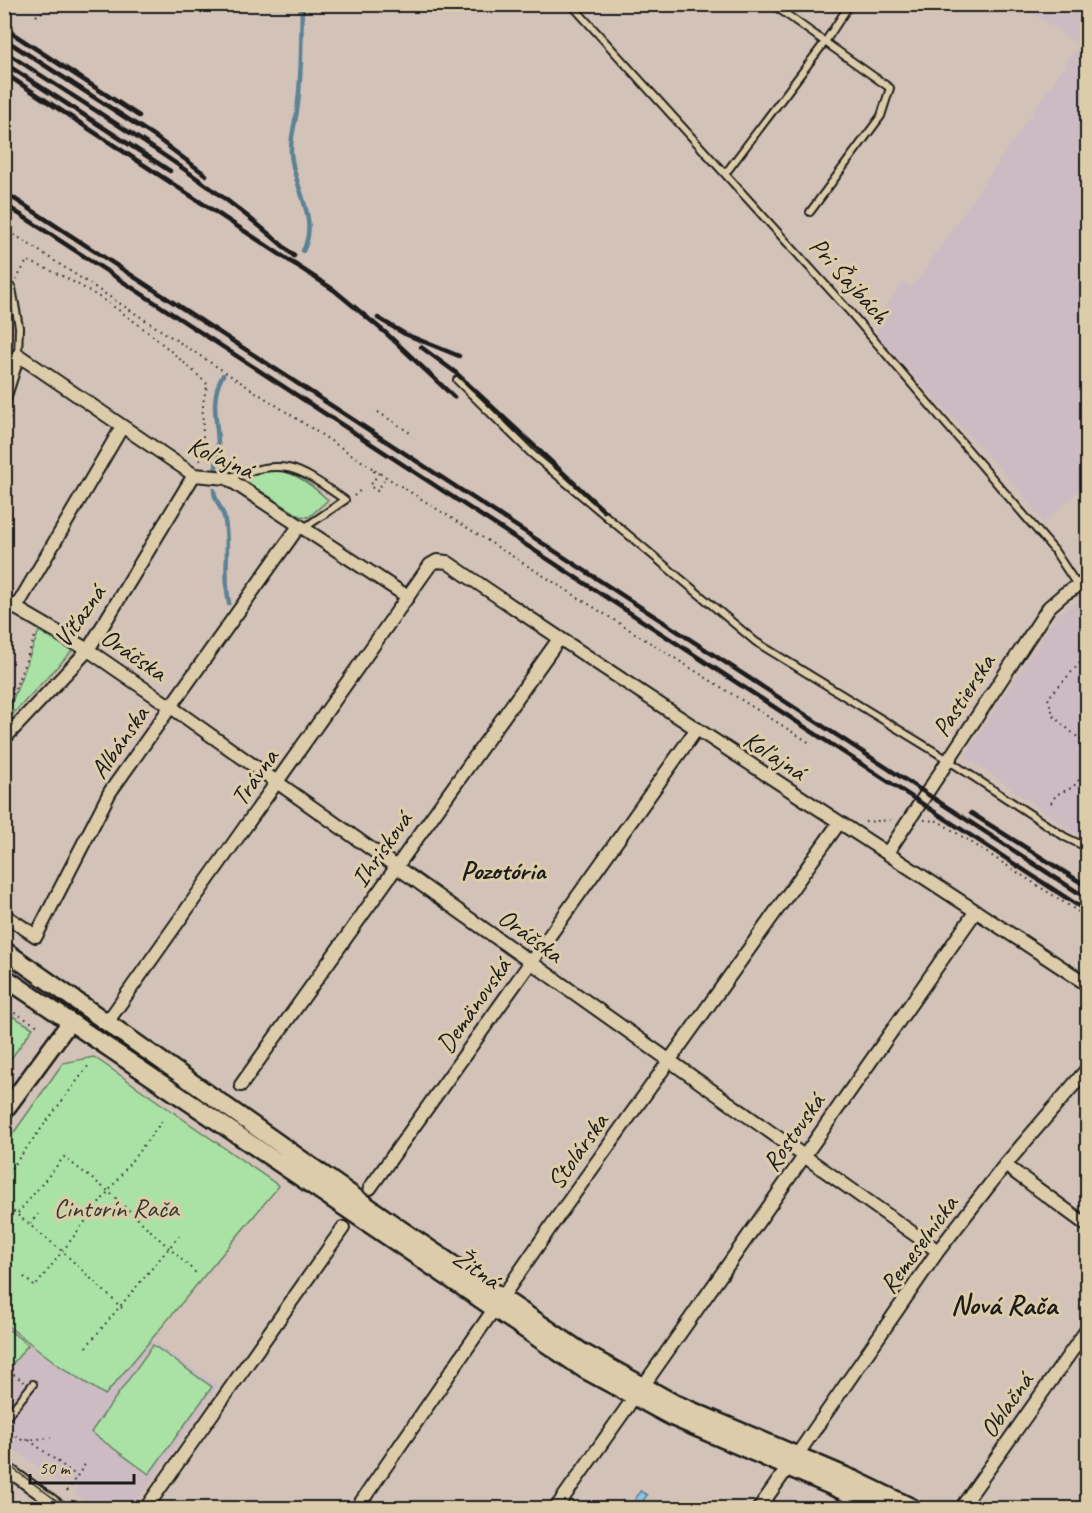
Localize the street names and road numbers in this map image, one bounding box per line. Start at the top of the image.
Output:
street label: Pri Šajbách [802,230,898,332]
street label: Koľajná [183,428,261,488]
street label: Víťazná [46,576,114,654]
street label: Oráčska [94,620,174,689]
street label: Pastierska [924,646,1003,743]
street label: Albánska [83,698,157,785]
street label: Koľajná [737,723,815,789]
street label: Trávna [223,741,287,812]
street label: Ihrisková [344,803,421,894]
street label: Oráčska [492,901,571,971]
street label: Demänovská [429,949,520,1059]
street label: Rostovská [755,1085,834,1178]
street label: Stolárska [539,1105,616,1196]
street label: Remeselnícka [872,1187,966,1300]
street label: Žitná [447,1241,509,1298]
street label: Oblačná [972,1364,1042,1444]

